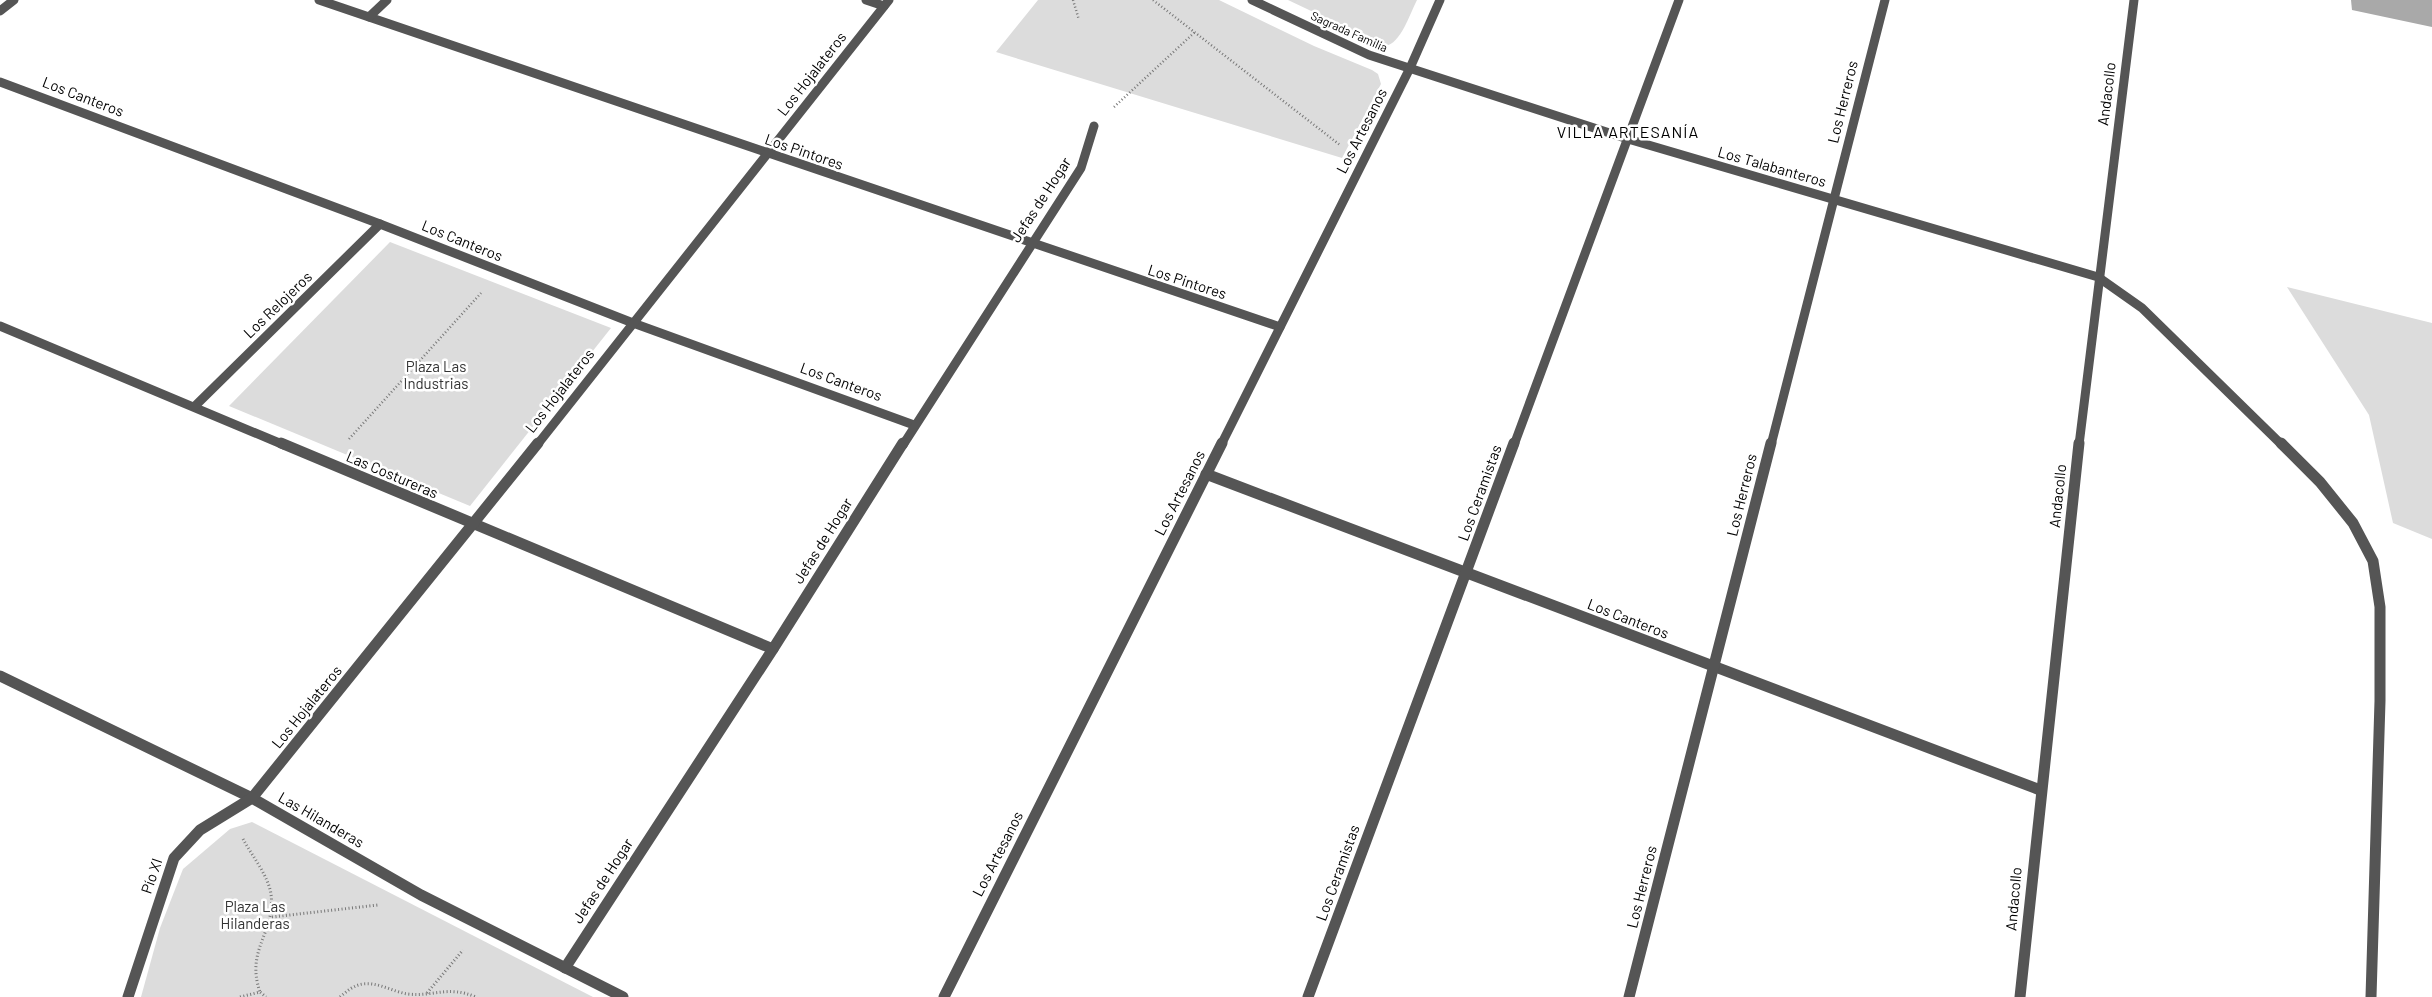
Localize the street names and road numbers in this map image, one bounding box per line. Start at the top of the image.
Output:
street label: Sagrada Familia [1309,8,1390,54]
street label: Los Hojalateros [773,28,849,119]
street label: Los Herreros [1823,59,1861,145]
street label: Andacollo [2093,61,2119,127]
street label: Los Canteros [40,72,127,120]
street label: Los Artesanos [1332,85,1390,176]
street label: Los Pintores [763,129,846,173]
street label: Los Talabanteros [1716,142,1829,190]
street label: Jefas de Hogar [1006,153,1075,245]
street label: Los Canteros [419,216,505,264]
street label: Los Pintores [1146,260,1229,302]
street label: Los Relojeros [239,267,315,341]
street label: Los Hojalateros [521,345,597,436]
street label: Los Canteros [798,358,885,404]
street label: Los Ceramistas [1453,442,1505,543]
street label: Las Costureras [344,447,441,502]
street label: Los Artesanos [1150,447,1208,538]
street label: Los Herreros [1722,452,1760,538]
street label: Andacollo [2045,463,2069,529]
street label: Jefas de Hogar [789,494,856,587]
street label: Los Canteros [1585,594,1672,642]
street label: Los Hojalateros [267,661,345,751]
street label: Las Hilanderas [276,787,367,851]
street label: Los Artesanos [968,808,1026,899]
street label: Los Ceramistas [1311,822,1363,923]
street label: Jefas de Hogar [568,834,637,926]
street label: Los Herreros [1622,844,1660,930]
street label: Pío XI [137,856,165,896]
street label: Andacollo [2001,866,2025,932]

